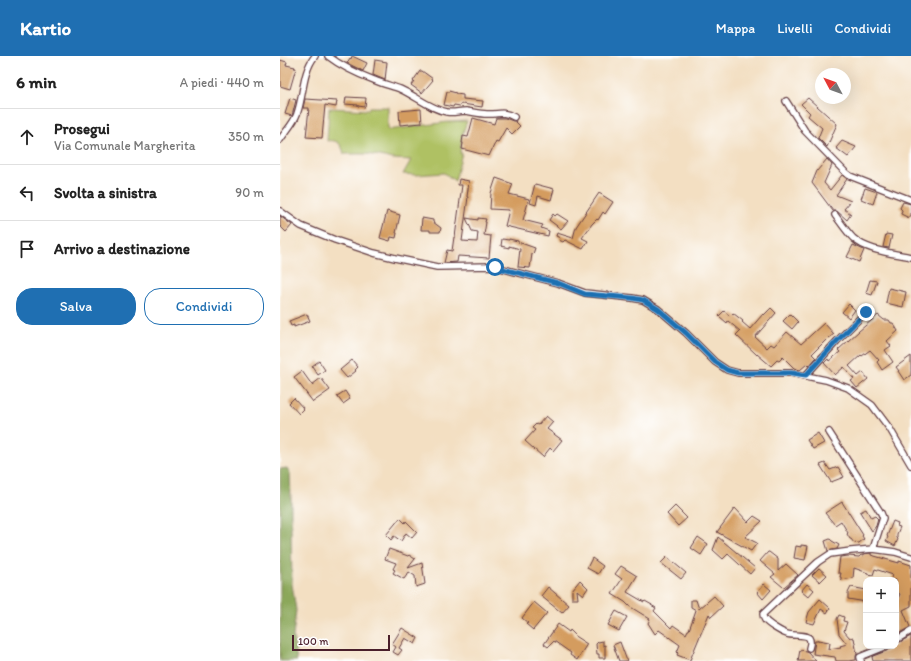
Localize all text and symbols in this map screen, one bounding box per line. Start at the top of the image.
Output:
text: Kartio [20,17,71,40]
text: Mappa [716,20,755,37]
text: Livelli [777,20,812,37]
text: Condividi [834,20,891,37]
north arrow [815,68,851,104]
text: 6 min [16,72,57,92]
text: A piedi · 440 m [180,75,264,90]
text: Prosegui [54,120,110,138]
icon: ahead [16,126,38,148]
text: 350 m [228,129,264,144]
text: Via Comunale Margherita [54,138,196,153]
icon: left [16,182,38,204]
text: Svolta a sinistra [54,184,157,202]
text: 90 m [235,185,264,200]
icon: arrive [16,238,38,260]
text: Arrivo a destinazione [54,240,190,258]
route start [486,258,504,276]
button: Salva [16,288,136,325]
button: Condividi [144,288,264,325]
route end [857,303,875,321]
map controls [863,577,899,649]
button: + [863,577,899,613]
button: − [863,613,899,649]
scale bar [292,633,390,652]
text: 100 m [298,635,328,648]

